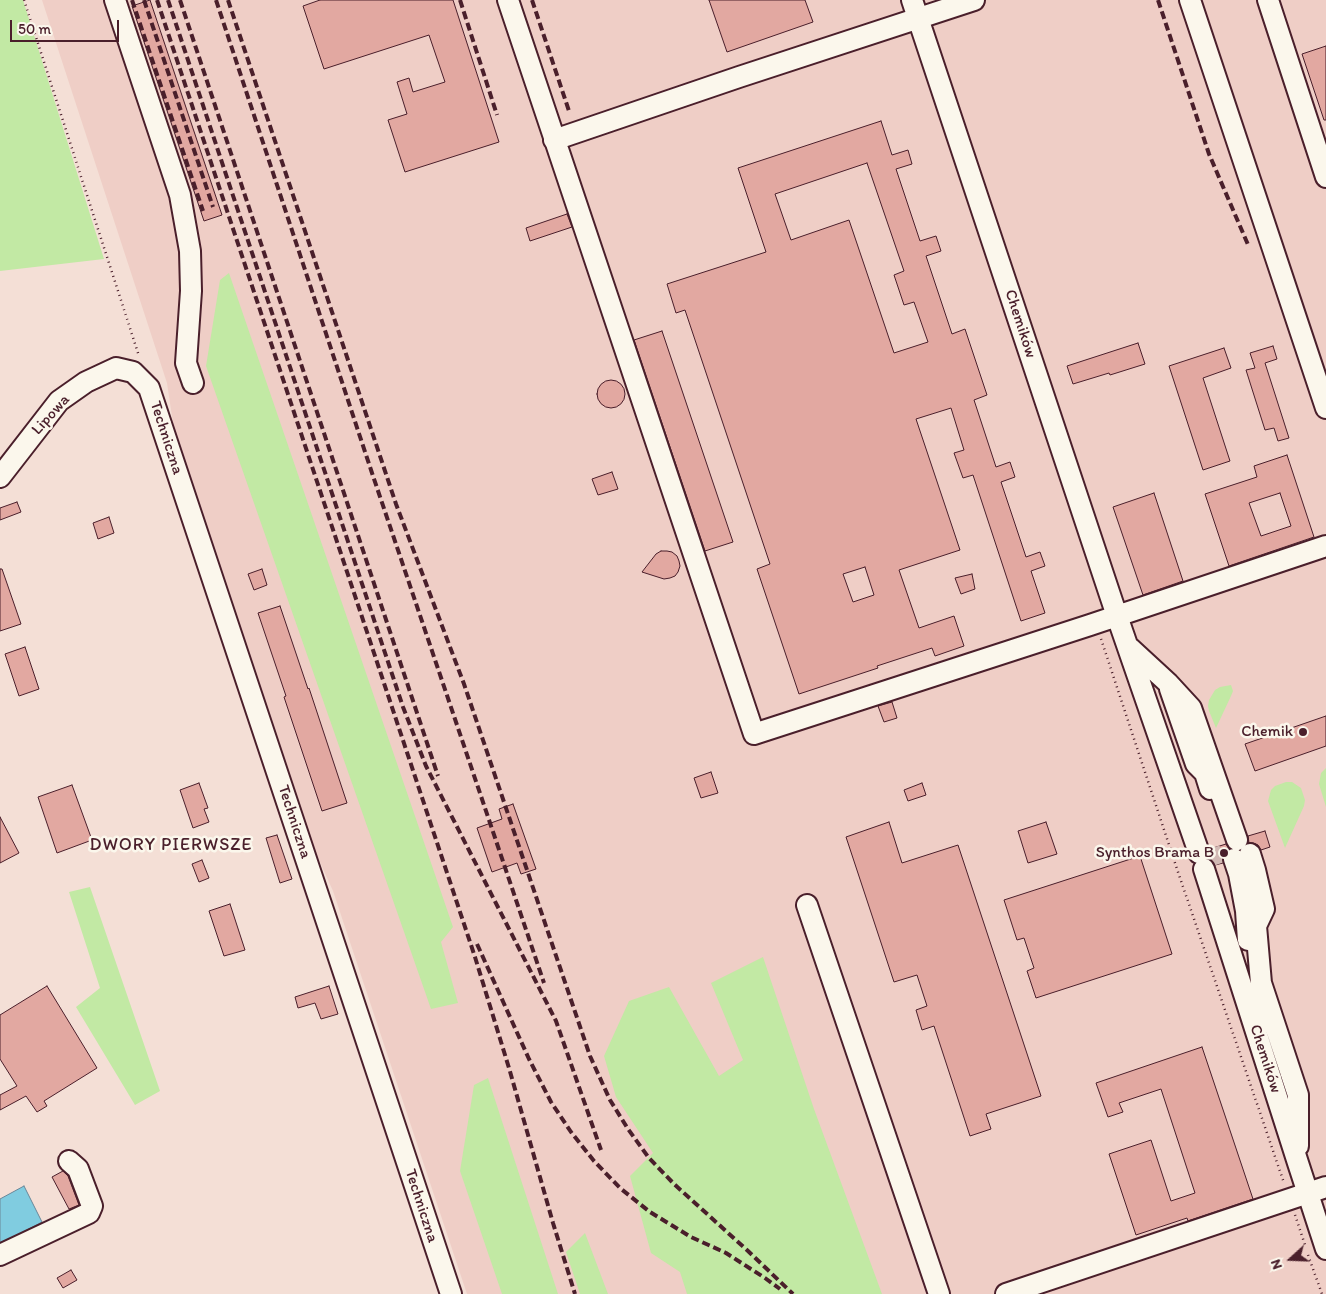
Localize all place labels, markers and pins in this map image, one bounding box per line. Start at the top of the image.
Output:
place label: Chemik [1241,722,1293,742]
marker: Chemik [1297,726,1309,738]
place label: Synthos Brama B [1096,843,1214,863]
marker: Synthos Brama B [1218,847,1230,859]

